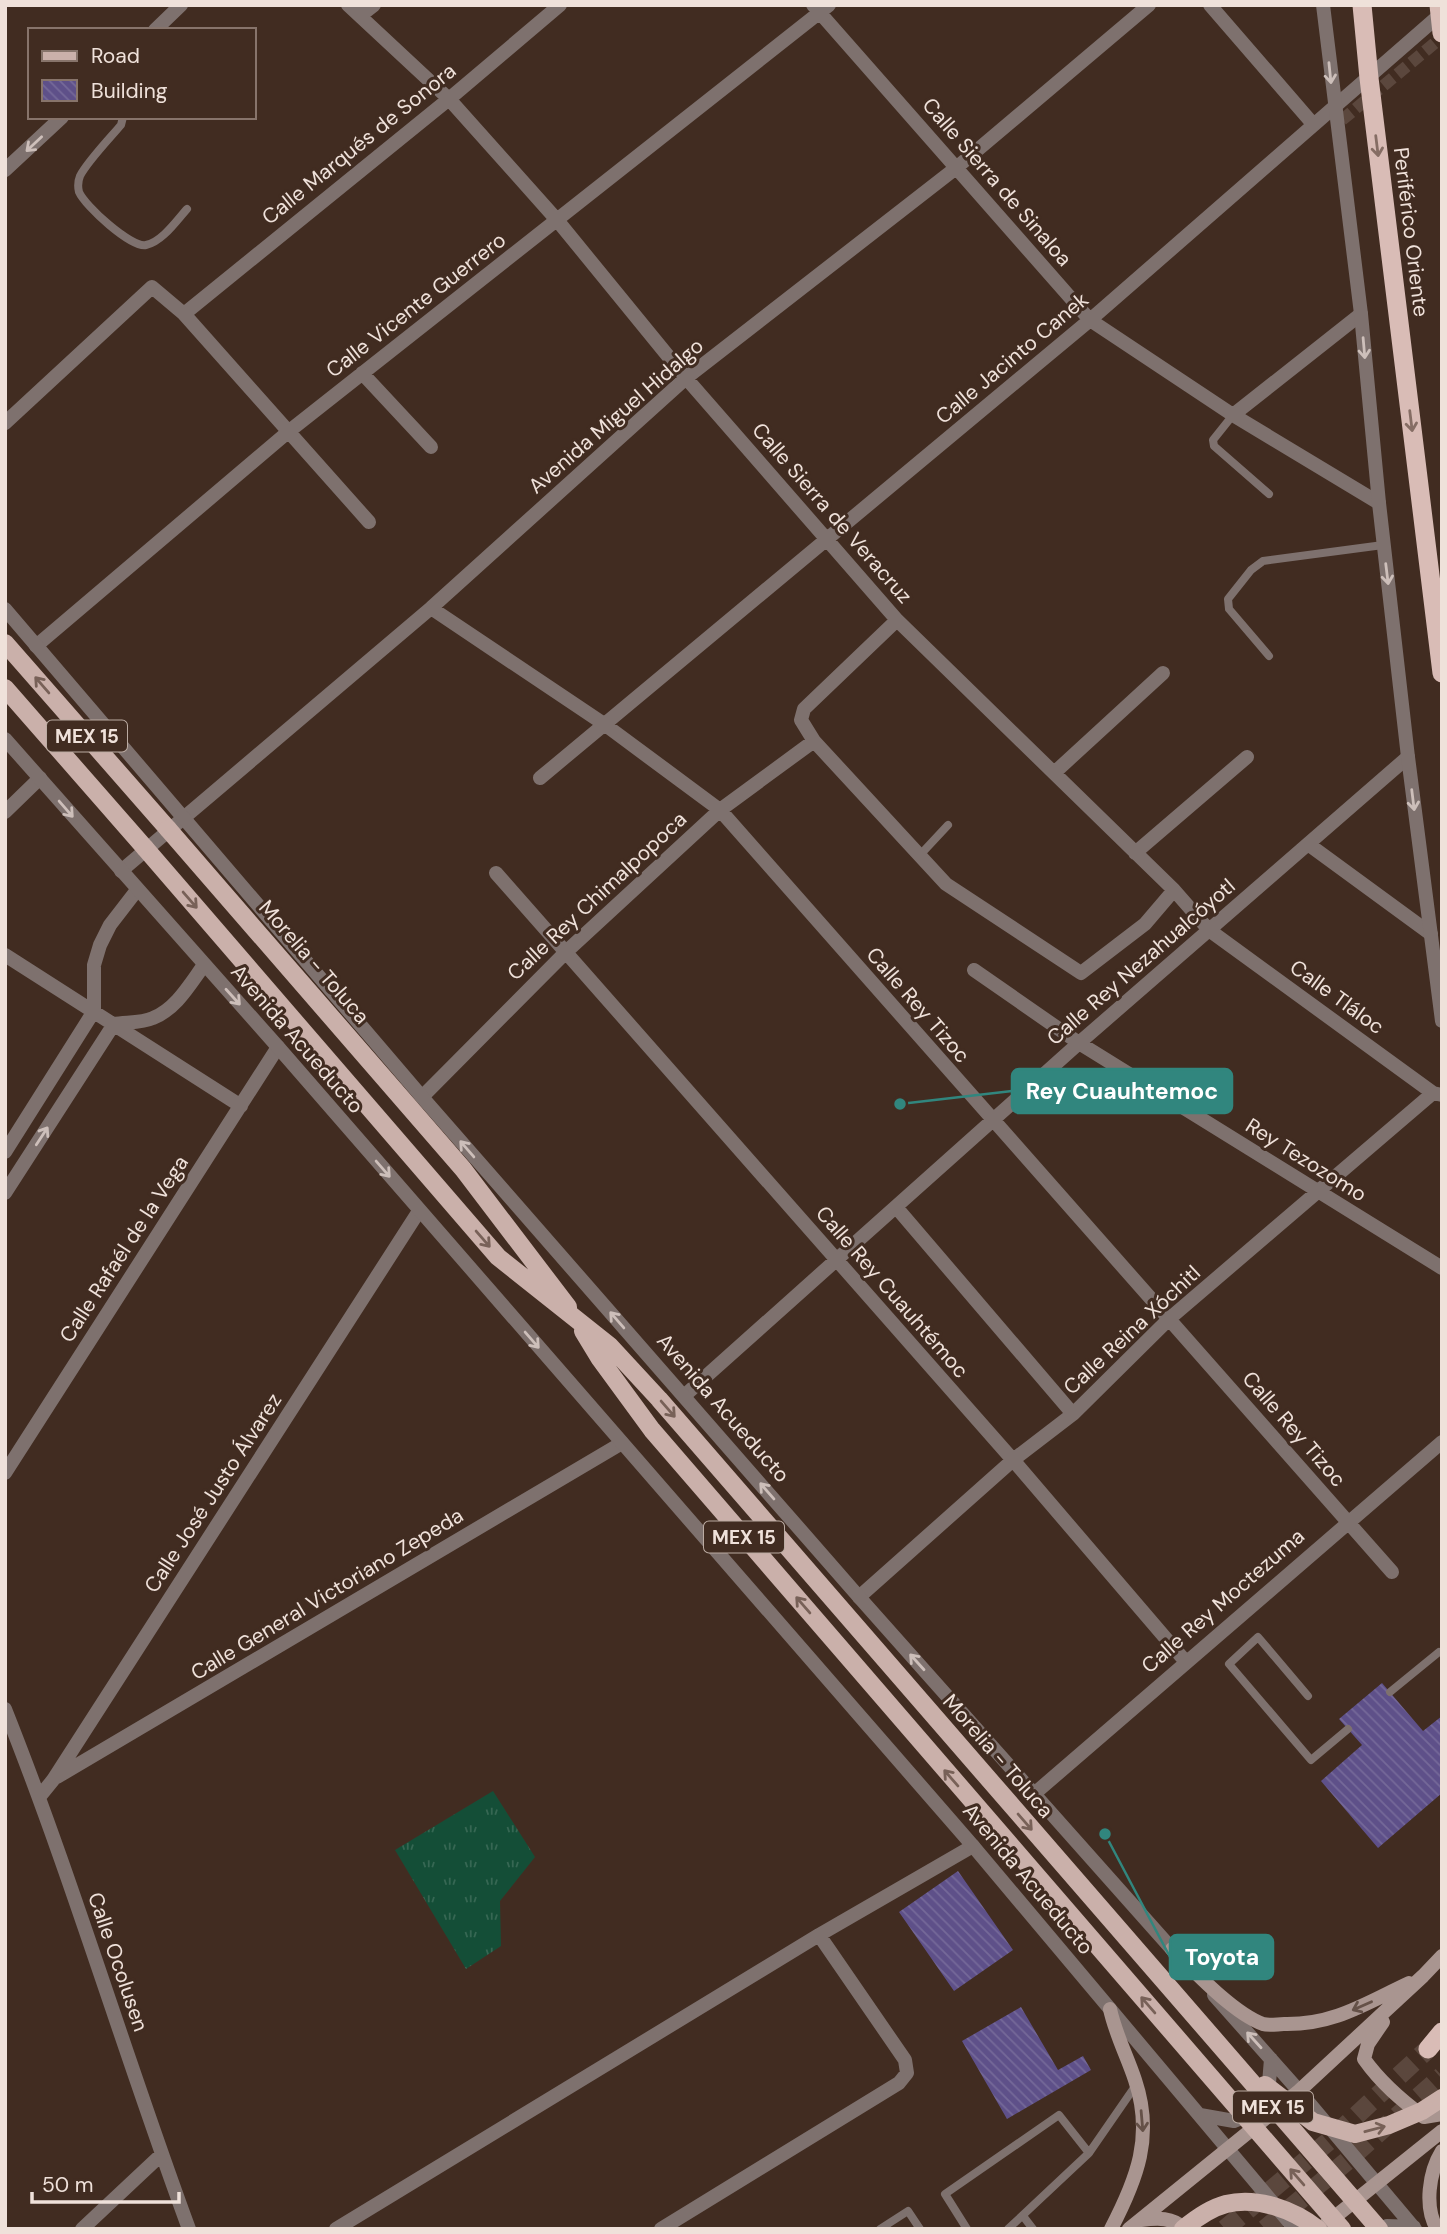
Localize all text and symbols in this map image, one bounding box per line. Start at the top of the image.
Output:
legend [28,28,256,119]
text: Road [91,42,140,70]
street label: Calle Marqués de Sonora [256,57,462,231]
one-way arrow [1324,61,1337,84]
text: Building [91,77,168,105]
street label: Calle Sierra de Sinaloa [916,92,1078,272]
one-way arrow [1371,134,1384,157]
one-way arrow [25,135,42,152]
street label: Periférico Oriente [1387,146,1435,319]
street label: Calle Vicente Guerrero [320,226,512,384]
street label: Calle Jacinto Canek [930,285,1095,430]
street label: Avenida Miguel Hidalgo [522,332,710,500]
one-way arrow [1358,336,1371,358]
one-way arrow [1404,409,1417,431]
street label: Calle Sierra de Veracruz [746,417,918,609]
one-way arrow [1380,562,1393,585]
one-way arrow [34,677,51,694]
road number: MEX 15 [47,720,127,751]
one-way arrow [1407,788,1420,811]
one-way arrow [58,799,74,817]
street label: Calle Rey Chimalpopoca [501,805,693,987]
street label: Calle Rey Nezahualcóyotl [1041,872,1241,1052]
one-way arrow [182,891,198,909]
street label: Morelia - Toluca [252,894,376,1030]
street label: Calle Rey Tizoc [860,941,976,1069]
street label: Calle Tláloc [1284,953,1390,1041]
street label: Avenida Acueducto [224,958,370,1120]
one-way arrow [225,988,241,1006]
callout: Rey Cuauhtemoc [1012,1069,1232,1113]
text: Rey Cuauhtemoc [1026,1076,1218,1106]
street label: Rey Tezozomo [1240,1112,1372,1208]
one-way arrow [36,1126,50,1146]
one-way arrow [459,1140,475,1158]
street label: Calle Rafaél de la Vega [53,1150,195,1348]
one-way arrow [375,1159,391,1177]
street label: Calle Rey Cuauhtémoc [809,1200,975,1384]
one-way arrow [475,1230,491,1248]
street label: Calle Reina Xóchitl [1057,1259,1207,1401]
one-way arrow [609,1311,625,1329]
street label: Avenida Acueducto [650,1327,796,1489]
one-way arrow [524,1331,540,1349]
street label: Calle Rey Tizoc [1236,1365,1352,1493]
street label: Calle José Justo Álvarez [138,1388,288,1598]
one-way arrow [660,1400,676,1418]
one-way arrow [759,1482,775,1500]
street label: Calle General Victoriano Zepeda [186,1501,468,1687]
road number: MEX 15 [704,1522,784,1553]
street label: Calle Rey Moctezuma [1136,1522,1310,1680]
one-way arrow [795,1596,811,1614]
one-way arrow [909,1653,925,1671]
street label: Morelia - Toluca [936,1688,1060,1824]
one-way arrow [943,1769,959,1787]
street label: Avenida Acueducto [956,1798,1100,1960]
one-way arrow [1017,1812,1033,1830]
street label: Calle Ocolusen [81,1889,155,2035]
callout: Toyota [1170,1935,1273,1979]
text: Toyota [1185,1942,1259,1972]
one-way arrow [1140,1997,1156,2015]
one-way arrow [1352,2000,1373,2013]
one-way arrow [1245,2032,1262,2049]
road number: MEX 15 [1233,2092,1313,2122]
one-way arrow [1136,2109,1149,2132]
one-way arrow [1363,2122,1385,2135]
scale bar [32,2160,178,2204]
one-way arrow [1289,2168,1305,2186]
text: 50 m [42,2171,93,2199]

